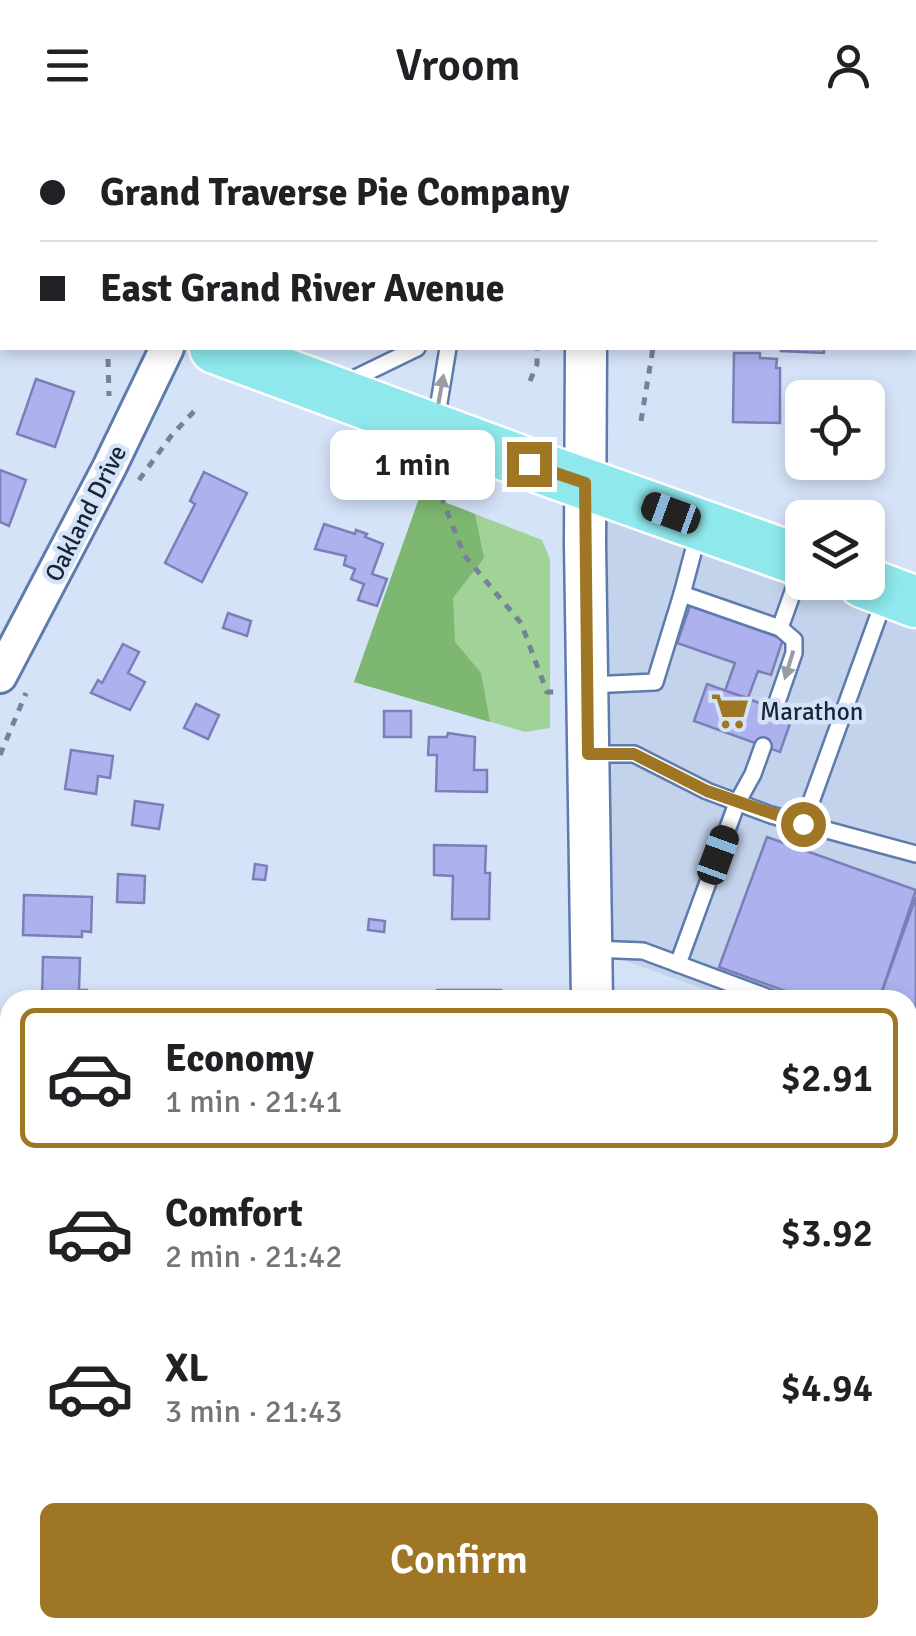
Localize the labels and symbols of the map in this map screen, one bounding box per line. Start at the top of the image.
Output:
one-way arrow [434,372,449,404]
callout: 1 min [329,429,494,499]
street label: Oakland Drive [38,440,133,587]
route end [507,442,552,487]
car [638,489,704,537]
one-way arrow [781,651,796,681]
supermarket icon: Marathon [709,690,751,732]
place label: Marathon [760,696,863,727]
route start [781,802,826,847]
car [694,822,742,888]

